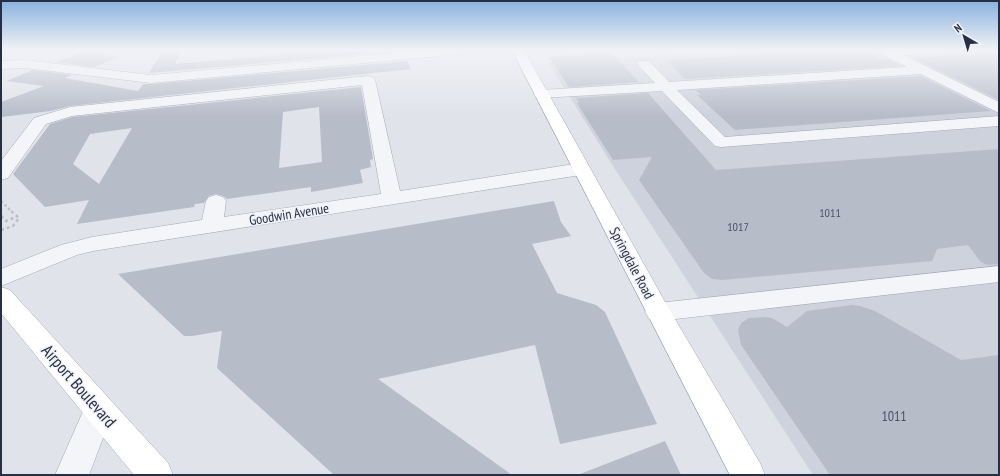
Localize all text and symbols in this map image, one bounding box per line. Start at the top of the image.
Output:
north arrow [944,16,984,56]
text: N [951,21,965,35]
street label: Goodwin Avenue [248,199,330,229]
house number: 1011 [819,205,841,220]
house number: 1017 [727,219,749,234]
street label: Springdale Road [606,224,658,302]
street label: Airport Boulevard [37,340,121,432]
house number: 1011 [881,407,907,425]

